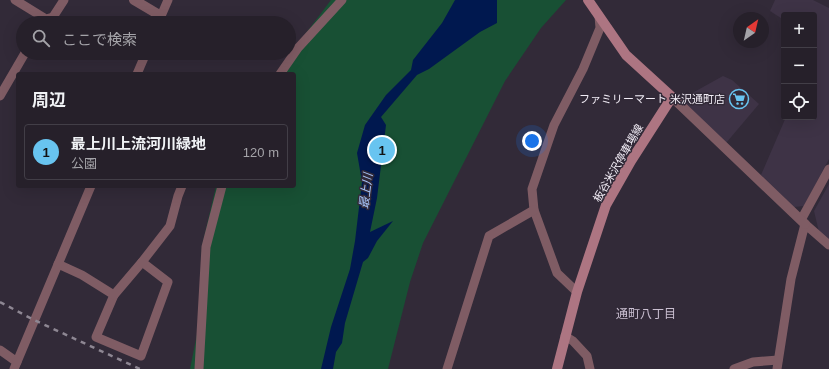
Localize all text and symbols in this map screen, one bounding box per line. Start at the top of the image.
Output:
north arrow [733,12,769,48]
map controls [781,12,817,120]
button: + [781,12,817,48]
search box [16,16,296,60]
icon: search [30,27,52,49]
text: ここで検索 [62,31,137,48]
button: − [781,48,817,84]
button: locate [781,84,817,120]
supermarket icon: ファミリーマート 米沢通町店 [728,88,750,110]
text: 周辺 [32,91,66,110]
place label: ファミリーマート 米沢通町店 [579,93,725,105]
street label: 板谷米沢停車場線 [591,122,645,204]
your location [522,131,542,151]
text: 最上川上流河川緑地 [71,135,206,152]
pin: 1 [369,135,395,165]
text: 1 [42,145,50,160]
text: 120 m [243,145,279,160]
text: 公園 [71,156,97,171]
water label: 最上川 [357,170,375,210]
district label: 通町八丁目 [616,307,676,321]

